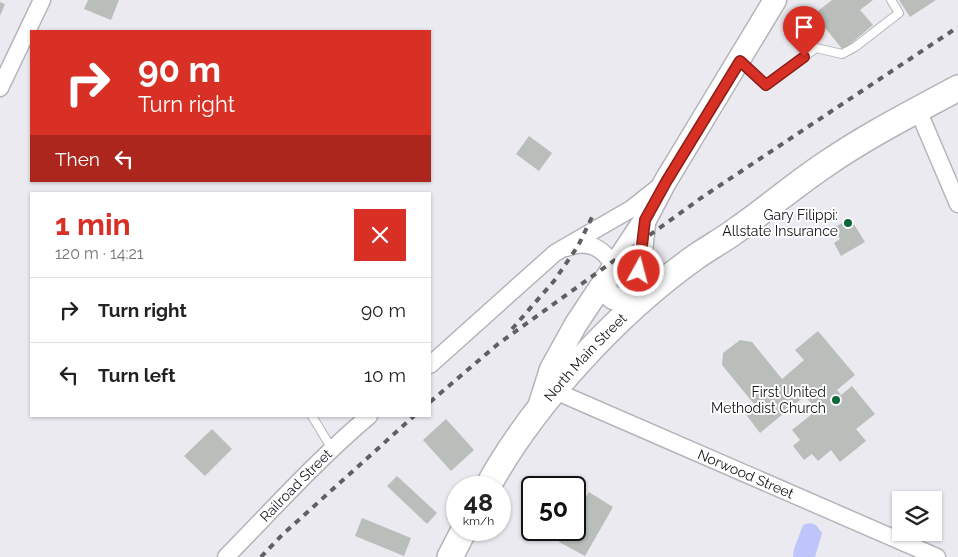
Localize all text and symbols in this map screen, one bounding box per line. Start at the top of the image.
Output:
pin [783,6,825,57]
icon: arrive [790,13,818,41]
text: 90 m [138,49,221,90]
icon: right [55,50,120,115]
text: Turn right [138,91,235,117]
icon: left [110,145,138,173]
text: Then [55,148,100,170]
text: 1 min [55,207,131,242]
place label: Gary Filippi: Allstate Insurance [722,207,838,239]
button: close [354,209,406,261]
marker: Gary Filippi: Allstate Insurance [842,217,854,229]
text: 120 m · 14:21 [55,244,144,263]
position arrow [612,244,664,296]
icon: right [55,296,83,324]
text: Turn right [98,299,187,321]
text: 90 m [361,299,406,321]
street label: North Main Street [541,310,630,404]
icon: left [55,361,83,389]
text: Turn left [98,364,175,386]
text: 10 m [364,364,406,386]
place label: First United Methodist Church [711,384,826,416]
marker: First United Methodist Church [830,394,842,406]
street label: Railroad Street [257,446,335,525]
street label: Norwood Street [695,446,796,502]
speed limit sign: 50 [521,476,586,541]
text: 48 [464,487,493,517]
map controls [892,491,942,541]
button: layers [892,491,942,541]
text: km/h [463,514,494,528]

